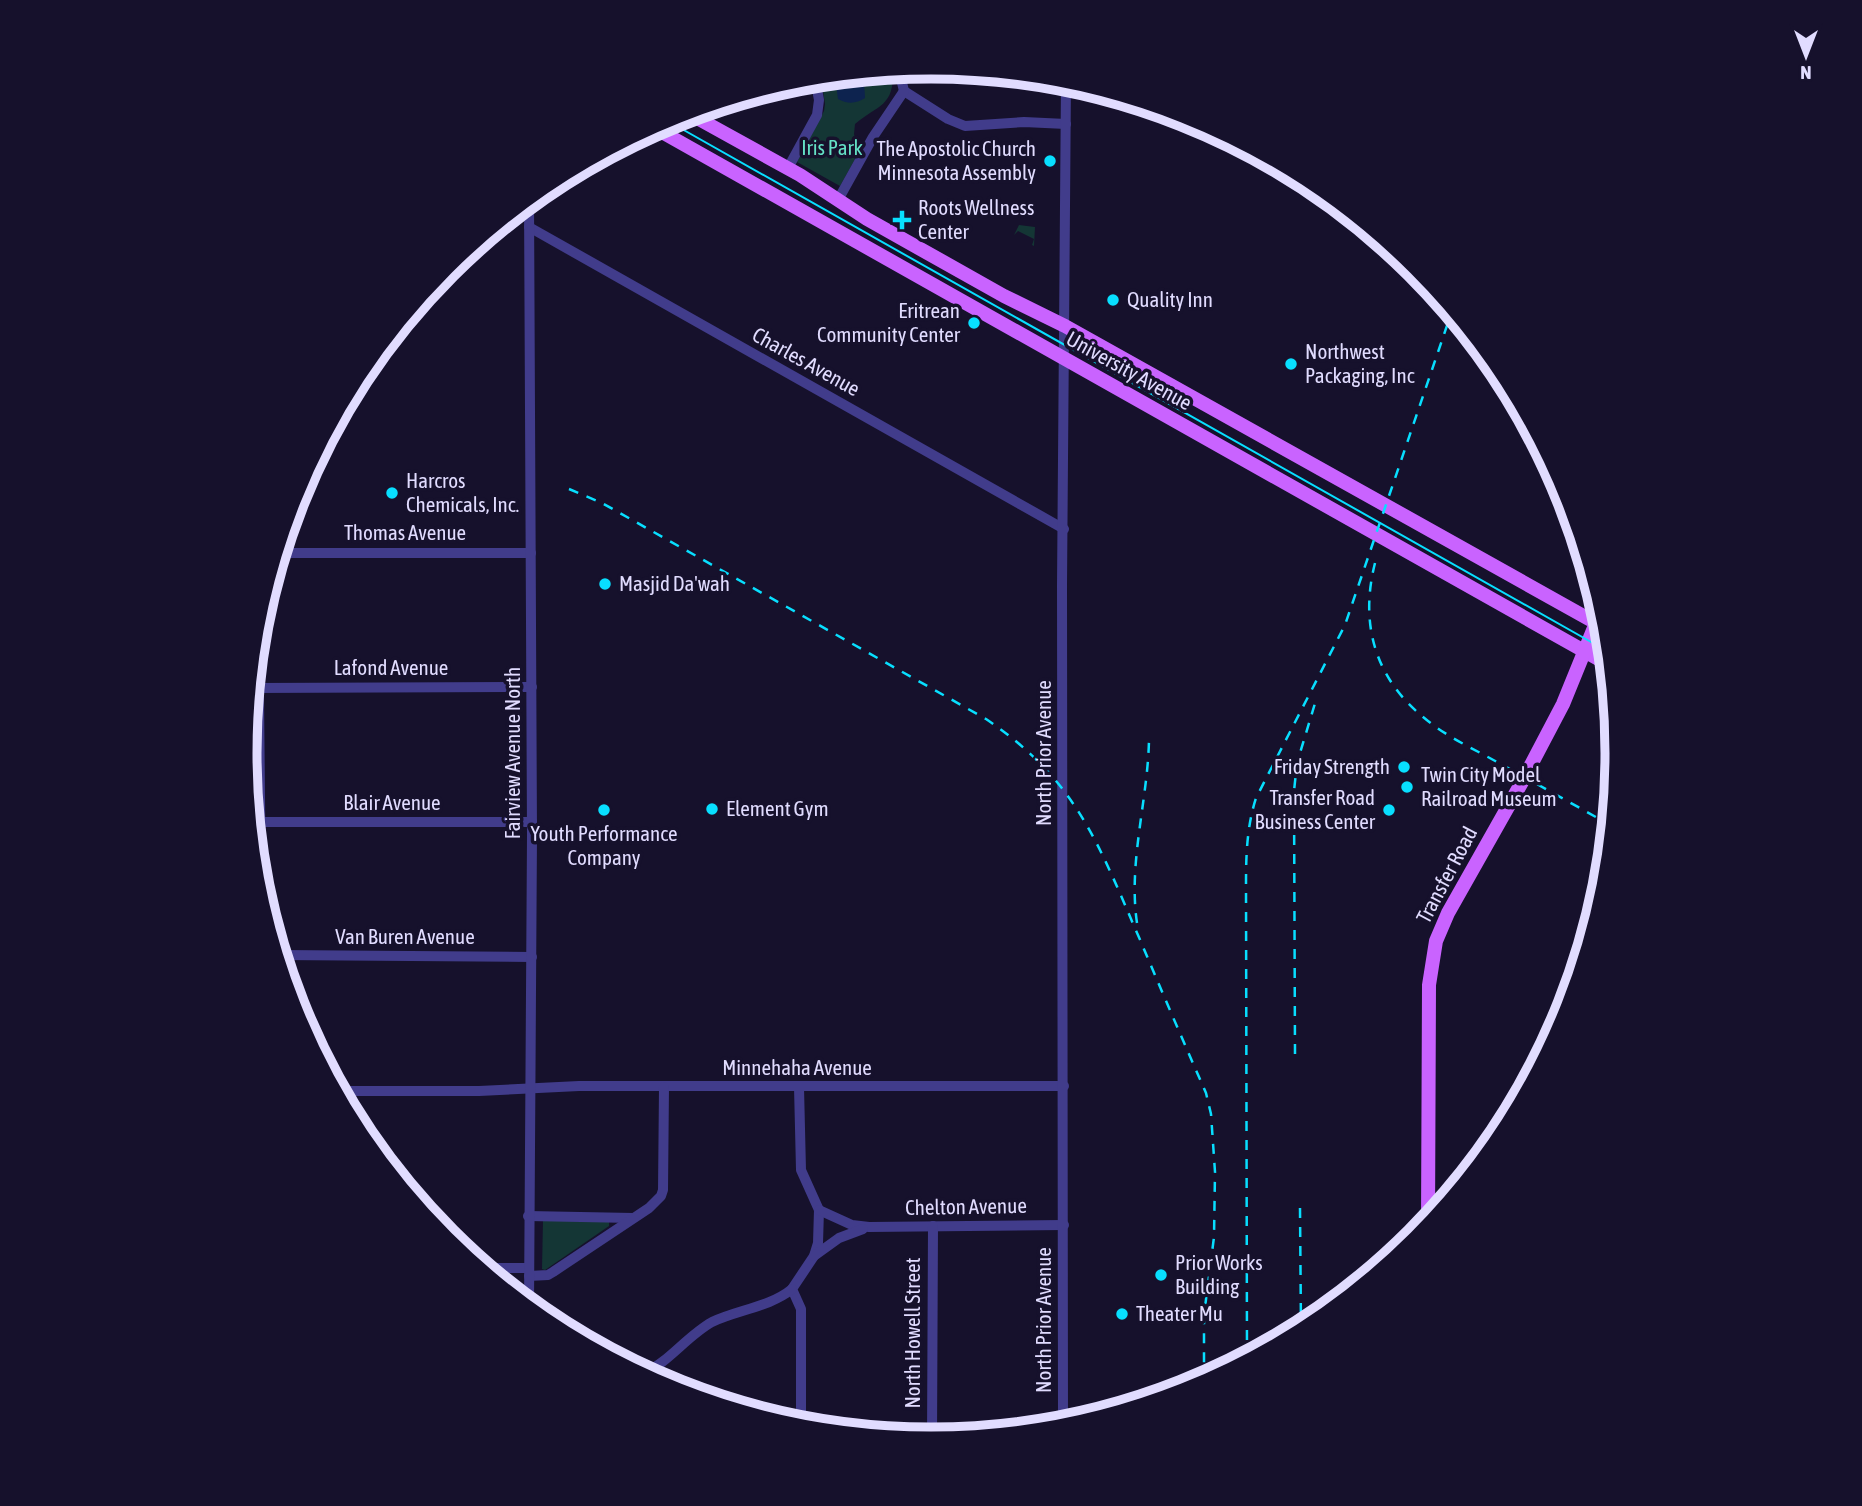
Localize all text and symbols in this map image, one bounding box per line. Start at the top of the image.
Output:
north arrow [1771,21,1841,91]
text: N [1800,62,1812,84]
park label: Iris Park [801,135,863,159]
place label: The Apostolic Church Minnesota Assembly [876,136,1036,184]
marker: The Apostolic Church Minnesota Assembly [1042,153,1058,169]
place label: Roots Wellness Center [918,195,1034,243]
marker: Roots Wellness Center [892,210,912,230]
place label: Quality Inn [1127,287,1213,311]
marker: Quality Inn [1105,292,1121,308]
place label: Eritrean Community Center [817,298,961,346]
marker: Eritrean Community Center [966,315,982,331]
street label: Charles Avenue [749,322,864,400]
street label: University Avenue [1063,326,1196,414]
place label: Northwest Packaging, Inc [1305,339,1415,387]
marker: Northwest Packaging, Inc [1283,356,1299,372]
place label: Harcros Chemicals, Inc. [406,468,519,516]
marker: Harcros Chemicals, Inc. [384,485,400,501]
street label: Thomas Avenue [344,520,466,544]
place label: Masjid Da'wah [619,571,730,595]
marker: Masjid Da'wah [597,576,613,592]
street label: Lafond Avenue [334,655,448,679]
street label: Fairview Avenue North [500,667,524,839]
street label: North Prior Avenue [1031,680,1055,826]
place label: Friday Strength [1274,754,1390,778]
marker: Friday Strength [1396,759,1412,775]
place label: Twin City Model Railroad Museum [1421,762,1557,810]
marker: Twin City Model Railroad Museum [1399,779,1415,795]
place label: Transfer Road Business Center [1255,785,1376,833]
street label: Blair Avenue [343,790,441,814]
place label: Element Gym [726,796,829,820]
marker: Element Gym [704,801,720,817]
marker: Youth Performance Company [596,802,612,818]
marker: Transfer Road Business Center [1381,802,1397,818]
place label: Youth Performance Company [530,821,678,869]
street label: Transfer Road [1411,822,1481,927]
street label: Van Buren Avenue [335,924,475,948]
street label: Minnehaha Avenue [722,1055,872,1079]
street label: Chelton Avenue [905,1193,1027,1219]
street label: North Prior Avenue [1031,1247,1055,1393]
place label: Prior Works Building [1175,1250,1263,1298]
street label: North Howell Street [900,1257,924,1409]
marker: Prior Works Building [1153,1267,1169,1283]
place label: Theater Mu [1136,1301,1223,1325]
marker: Theater Mu [1114,1306,1130,1322]

